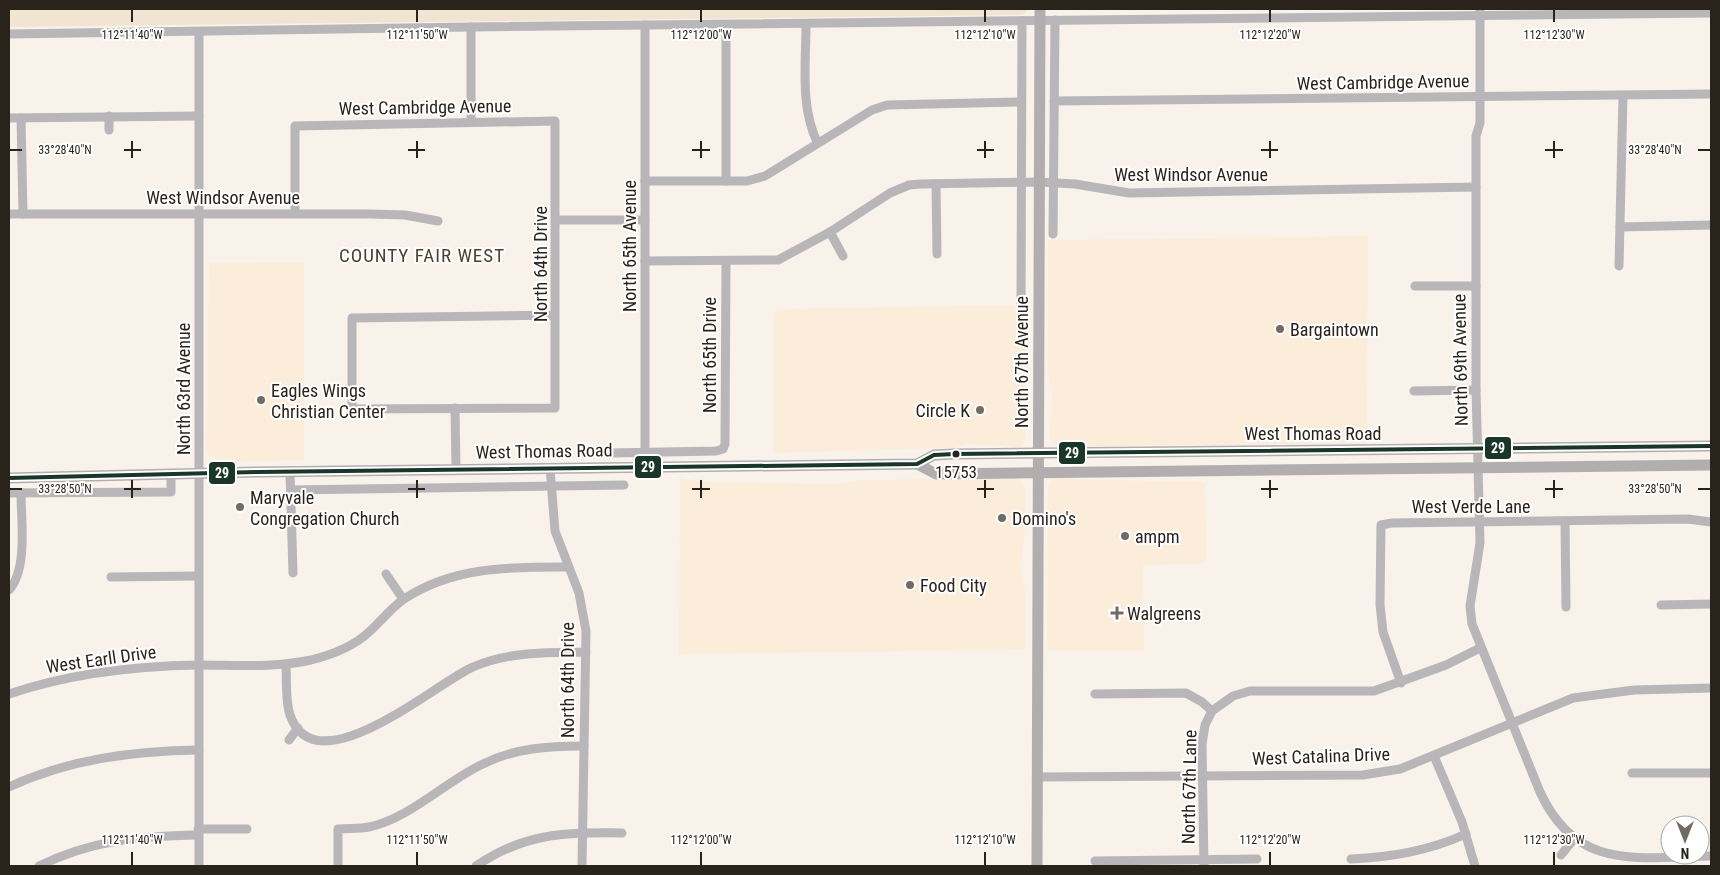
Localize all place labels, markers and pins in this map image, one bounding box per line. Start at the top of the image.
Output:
place label: Bargaintown [1290,319,1379,340]
marker: Bargaintown [1274,323,1286,335]
place label: Eagles Wings Christian Center [271,380,386,422]
marker: Eagles Wings Christian Center [255,394,267,406]
place label: Circle K [916,400,970,421]
marker: Circle K [974,404,986,416]
marker: 15753 [951,449,961,459]
place label: 15753 [935,462,977,482]
place label: Maryvale Congregation Church [250,487,399,529]
marker: Maryvale Congregation Church [234,501,246,513]
place label: Domino's [1012,508,1076,529]
marker: Domino's [996,512,1008,524]
place label: ampm [1135,526,1180,547]
marker: ampm [1119,530,1131,542]
place label: Food City [920,575,987,596]
marker: Food City [904,579,916,591]
place label: Walgreens [1127,603,1201,624]
marker: Walgreens [1111,607,1123,619]

